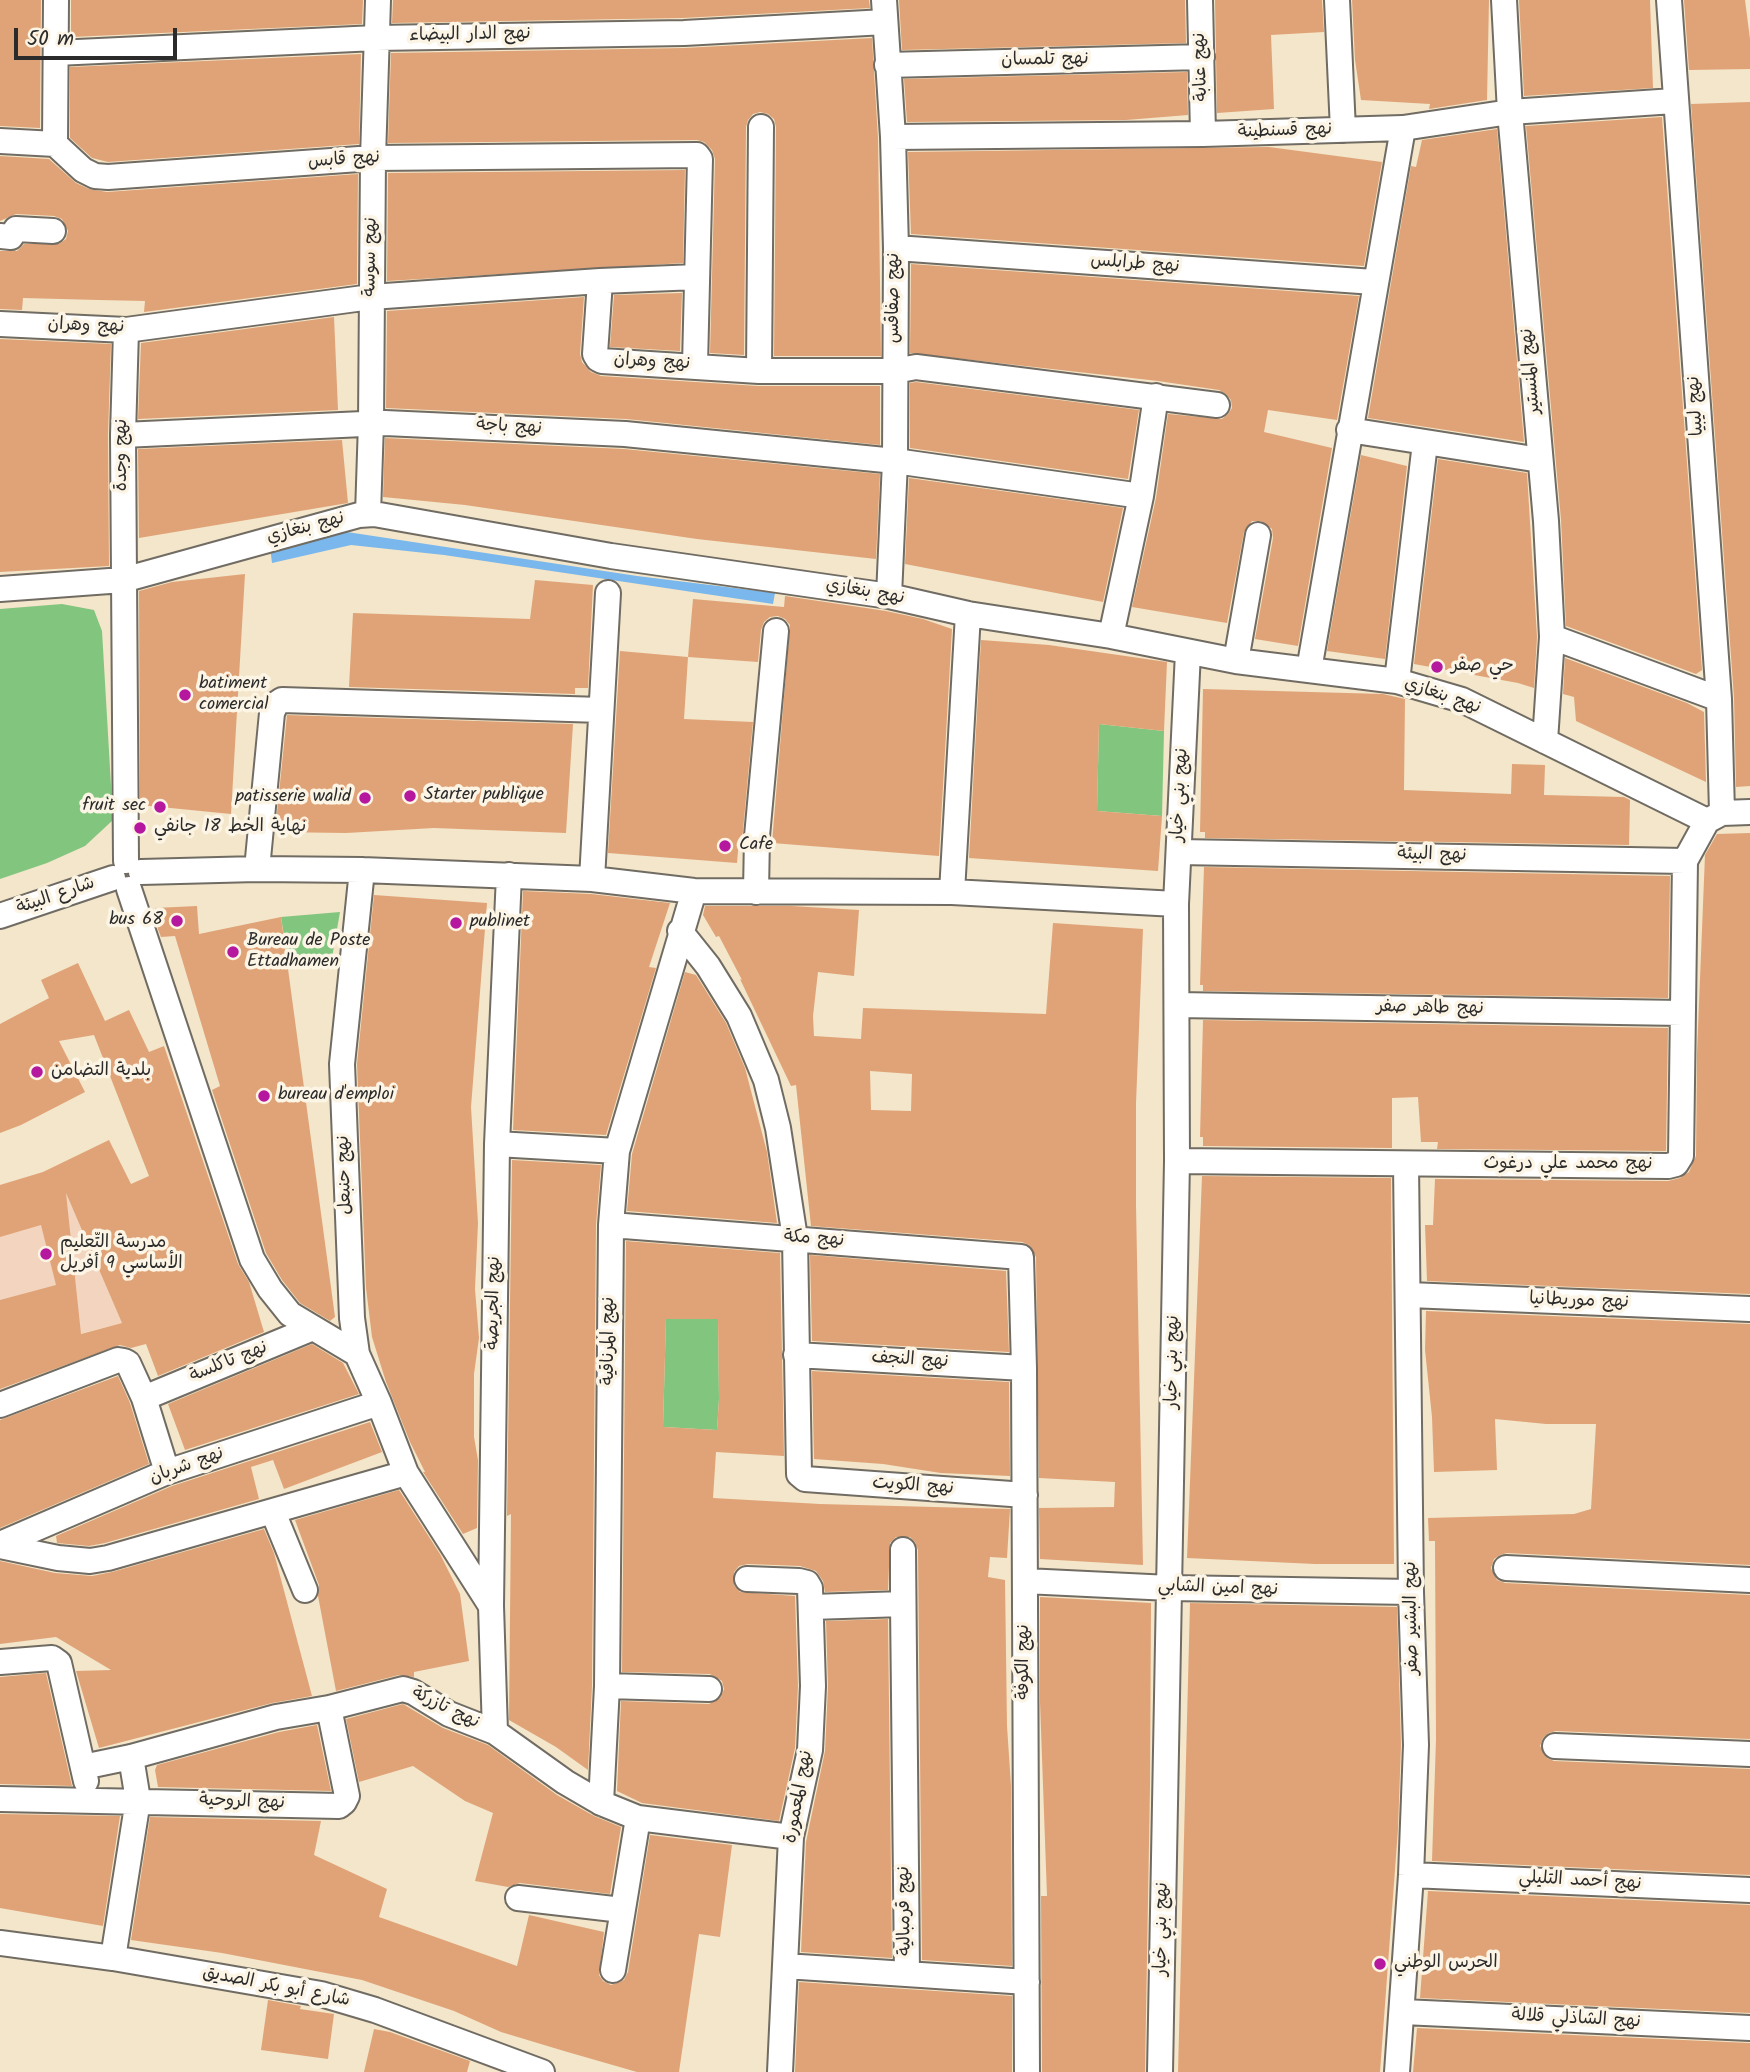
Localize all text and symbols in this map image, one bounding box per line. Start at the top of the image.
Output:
scale bar [18,14,180,58]
text: 50 m [27,23,74,56]
street label: نهج الدار البيضاء [409,24,531,48]
street label: نهج عنابة [1190,32,1214,102]
street label: نهج تلمسان [1001,49,1089,73]
street label: نهج قسنطينة [1237,120,1333,144]
street label: نهج قابس [307,148,381,174]
street label: نهج سوسة [361,217,383,297]
street label: نهج طرابلس [1090,251,1180,279]
street label: نهج صفاقس [884,253,906,343]
street label: نهج وهران [47,315,125,339]
street label: نهج المنستير [1517,327,1547,415]
street label: نهج وهران [613,350,691,376]
street label: نهج ليبيا [1684,375,1710,437]
street label: نهج باجة [475,415,543,441]
street label: نهج وجدة [112,419,134,491]
street label: نهج بنغازي [265,508,347,550]
street label: نهج بنغازي [824,575,906,611]
place label: حي صفر [1451,656,1514,678]
marker: حي صفر [1429,659,1445,675]
place label: batiment comercial [199,674,269,716]
street label: نهج بنغازي [1401,674,1483,720]
marker: batiment comercial [177,687,193,703]
street label: نهج بني خيار [1168,748,1194,842]
place label: Starter publique [424,785,544,807]
place label: patisserie walid [235,787,351,809]
marker: Starter publique [402,788,418,804]
marker: patisserie walid [357,790,373,806]
place label: fruit sec [82,796,146,818]
marker: fruit sec [152,799,168,815]
place label: نهاية الخط 18 جانفي [154,817,306,839]
marker: نهاية الخط 18 جانفي [132,820,148,836]
place label: Cafe [739,835,773,857]
marker: Cafe [717,838,733,854]
street label: نهج البيئة [1397,845,1467,867]
street label: شارع البيئة [14,874,98,920]
place label: bus 68 [109,910,163,932]
place label: publinet [470,912,530,934]
marker: bus 68 [169,913,185,929]
marker: publinet [448,915,464,931]
place label: Bureau de Poste Ettadhamen [247,931,370,974]
marker: Bureau de Poste Ettadhamen [225,944,241,960]
street label: نهج طاهر صفر [1376,997,1484,1021]
place label: بلدية التضامن [51,1061,151,1083]
marker: بلدية التضامن [29,1064,45,1080]
place label: bureau d'emploi [278,1085,394,1107]
marker: bureau d'emploi [256,1088,272,1104]
street label: نهج حنبعل [334,1135,358,1215]
street label: نهج محمد علي درغوث [1483,1154,1653,1176]
street label: نهج مكة [783,1227,845,1253]
place label: مدرسة التّعليم الأساسي 9 أفريل [60,1233,183,1276]
marker: مدرسة التّعليم الأساسي 9 أفريل [38,1246,54,1262]
street label: نهج الجريصة [483,1256,507,1350]
street label: نهج موريطانيا [1529,1289,1629,1315]
street label: نهج المرناقية [599,1297,621,1385]
street label: نهج بني خيار [1162,1315,1186,1409]
street label: نهج تاكلسة [187,1338,271,1388]
street label: نهج النجف [871,1348,949,1374]
street label: نهج شربان [147,1444,227,1490]
street label: نهج الكويت [871,1473,955,1501]
street label: نهج البشير صفر [1401,1561,1425,1675]
street label: نهج امين الشابي [1157,1576,1279,1602]
street label: نهج الكوفة [1014,1624,1036,1700]
street label: نهج تازركة [408,1683,482,1735]
street label: نهج المعمورة [781,1749,819,1845]
street label: نهج الروحية [199,1791,285,1815]
street label: نهج قرمبالية [894,1866,918,1956]
street label: نهج أحمد التليلي [1518,1868,1642,1896]
street label: نهج بني خيار [1151,1882,1175,1976]
place label: الحرس الوطني [1394,1953,1498,1975]
marker: الحرس الوطني [1372,1956,1388,1972]
street label: شارع أبو بكر الصديق [200,1963,352,2013]
street label: نهج الشاذلي قلالة [1511,2006,1641,2034]

